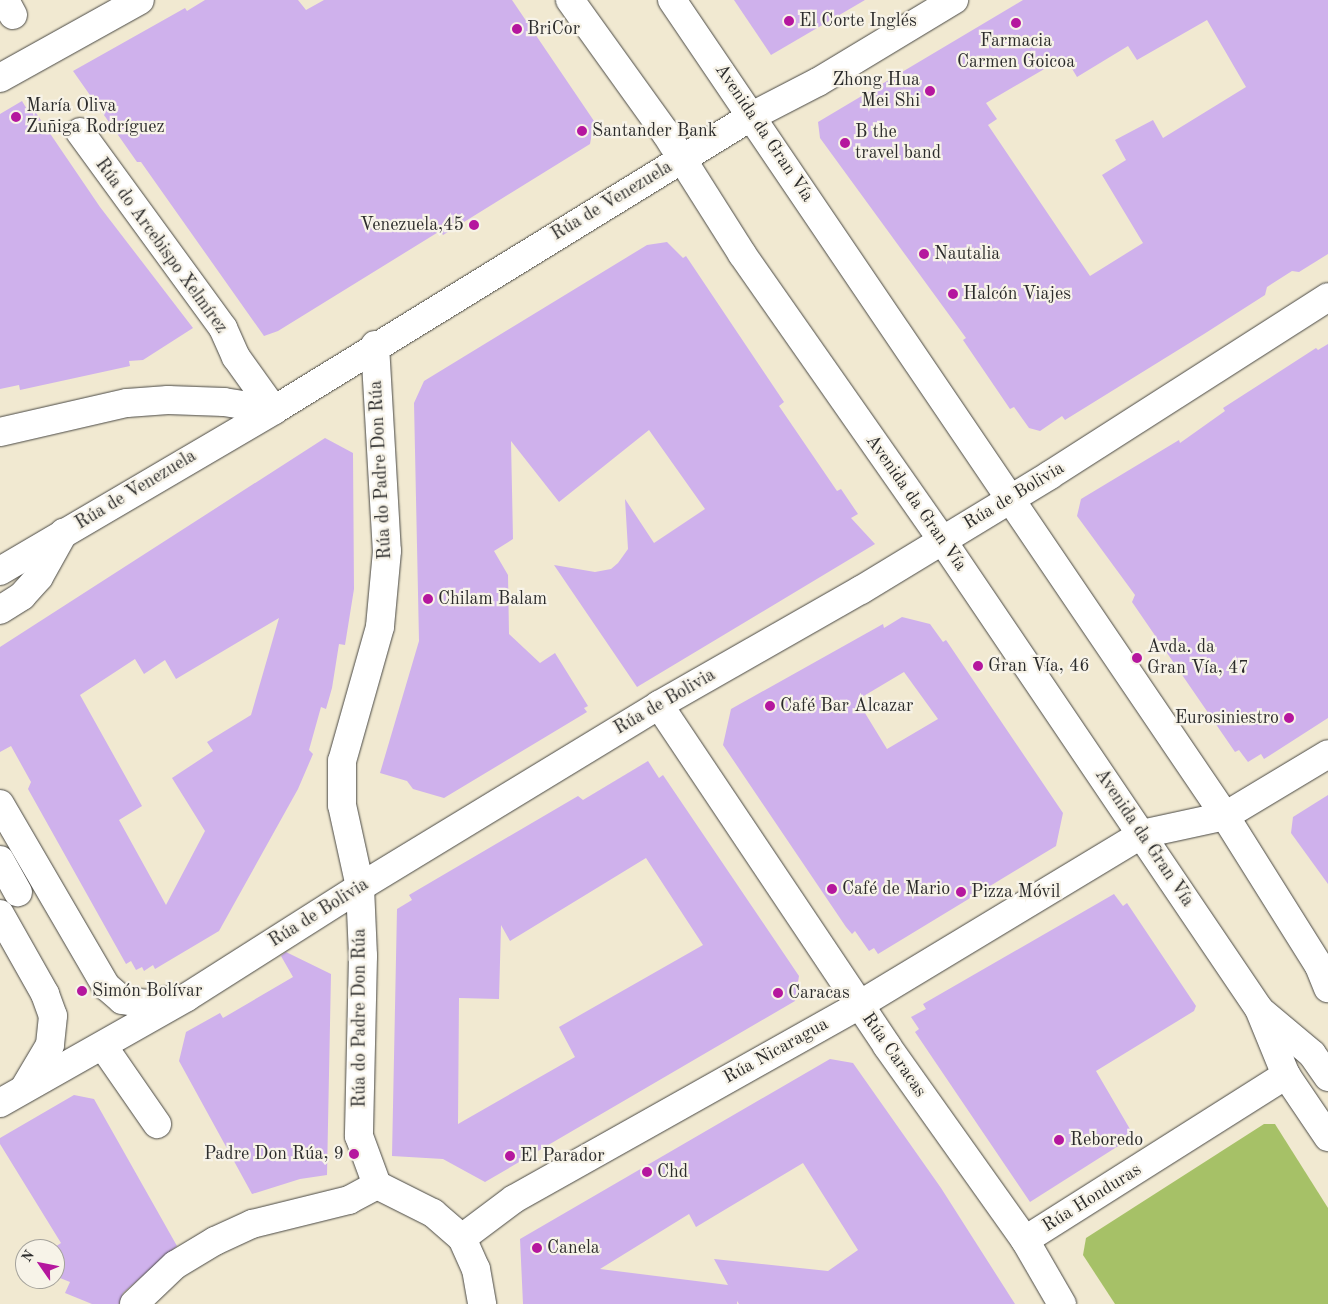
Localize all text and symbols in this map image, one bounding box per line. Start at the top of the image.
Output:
place label: El Corte Inglés [799,10,917,32]
marker: El Corte Inglés [783,15,795,27]
marker: Farmacia Carmen Goicoa [1010,17,1022,29]
place label: BriCor [527,18,580,40]
marker: BriCor [511,23,523,35]
place label: Farmacia Carmen Goicoa [957,31,1075,74]
street label: Avenida da Gran Vía [710,60,818,206]
place label: Zhong Hua Mei Shi [832,70,920,112]
marker: Zhong Hua Mei Shi [924,85,936,97]
place label: María Oliva Zuñiga Rodríguez [26,96,165,138]
marker: María Oliva Zuñiga Rodríguez [10,111,22,123]
place label: Santander Bank [592,120,717,142]
place label: B the travel band [855,122,941,164]
marker: Santander Bank [576,125,588,137]
marker: B the travel band [839,137,851,149]
street label: Rúa do Arcebispo Xelmírez [90,154,232,338]
street label: Rúa de Venezuela [548,156,676,246]
place label: Venezuela,45 [360,214,464,236]
marker: Venezuela,45 [468,219,480,231]
place label: Nautalia [934,243,1000,265]
marker: Nautalia [918,248,930,260]
place label: Halcón Viajes [963,283,1071,305]
marker: Halcón Viajes [947,288,959,300]
street label: Rúa do Padre Don Rúa [366,380,396,560]
street label: Avenida da Gran Vía [861,431,971,575]
street label: Rúa de Venezuela [72,445,200,535]
street label: Rúa de Bolivia [960,458,1068,534]
place label: Chilam Balam [438,588,547,610]
marker: Chilam Balam [422,593,434,605]
place label: Avda. da Gran Vía, 47 [1147,637,1249,680]
marker: Avda. da Gran Vía, 47 [1131,652,1143,664]
place label: Gran Vía, 46 [988,655,1090,677]
marker: Gran Vía, 46 [972,660,984,672]
street label: Rúa de Bolivia [610,664,720,740]
place label: Café Bar Alcazar [780,695,913,717]
marker: Café Bar Alcazar [764,700,776,712]
place label: Eurosiniestro [1175,707,1279,729]
marker: Eurosiniestro [1283,712,1295,724]
street label: Avenida da Gran Vía [1090,765,1198,911]
street label: Rúa de Bolivia [265,874,373,952]
place label: Café de Mario [842,878,950,900]
place label: Pizza Móvil [971,881,1060,903]
marker: Café de Mario [826,883,838,895]
marker: Pizza Móvil [955,886,967,898]
street label: Rúa do Padre Don Rúa [349,928,371,1108]
place label: Simón Bolívar [92,980,202,1002]
place label: Caracas [788,982,850,1004]
marker: Simón Bolívar [76,985,88,997]
marker: Caracas [772,987,784,999]
street label: Rúa Caracas [857,1009,931,1101]
street label: Rúa Nicaragua [720,1013,832,1089]
place label: Reboredo [1070,1129,1143,1151]
marker: Reboredo [1052,1133,1066,1147]
place label: Padre Don Rúa, 9 [204,1143,344,1165]
place label: El Parador [520,1145,605,1167]
marker: Padre Don Rúa, 9 [348,1148,360,1160]
marker: El Parador [504,1150,516,1162]
street label: Rúa Honduras [1039,1159,1145,1237]
place label: Chd [657,1161,688,1183]
marker: Chd [641,1166,653,1178]
place label: Canela [547,1237,600,1259]
north arrow [15,1239,65,1289]
marker: Canela [531,1242,543,1254]
text: N [19,1248,37,1265]

